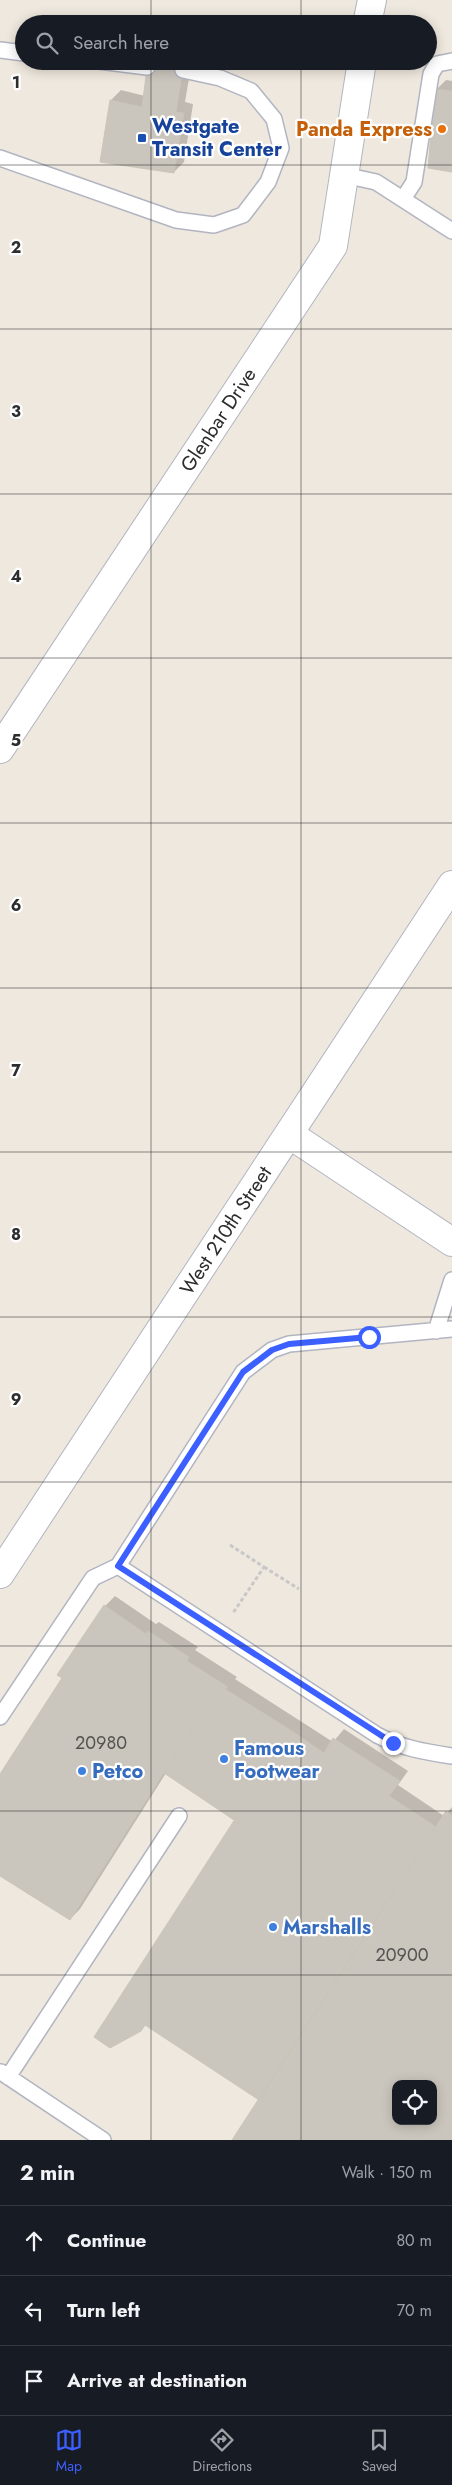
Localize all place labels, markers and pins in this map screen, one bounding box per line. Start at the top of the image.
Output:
place label: Westgate Transit Center [152,112,283,164]
place label: Panda Express [296,115,432,144]
marker: Panda Express [436,123,448,135]
marker: Westgate Transit Center [136,132,148,144]
place label: Famous Footwear [234,1734,321,1786]
marker: Famous Footwear [218,1753,230,1765]
place label: Petco [92,1757,144,1786]
marker: Petco [76,1765,88,1777]
place label: Marshalls [283,1913,371,1942]
marker: Marshalls [267,1921,279,1933]

